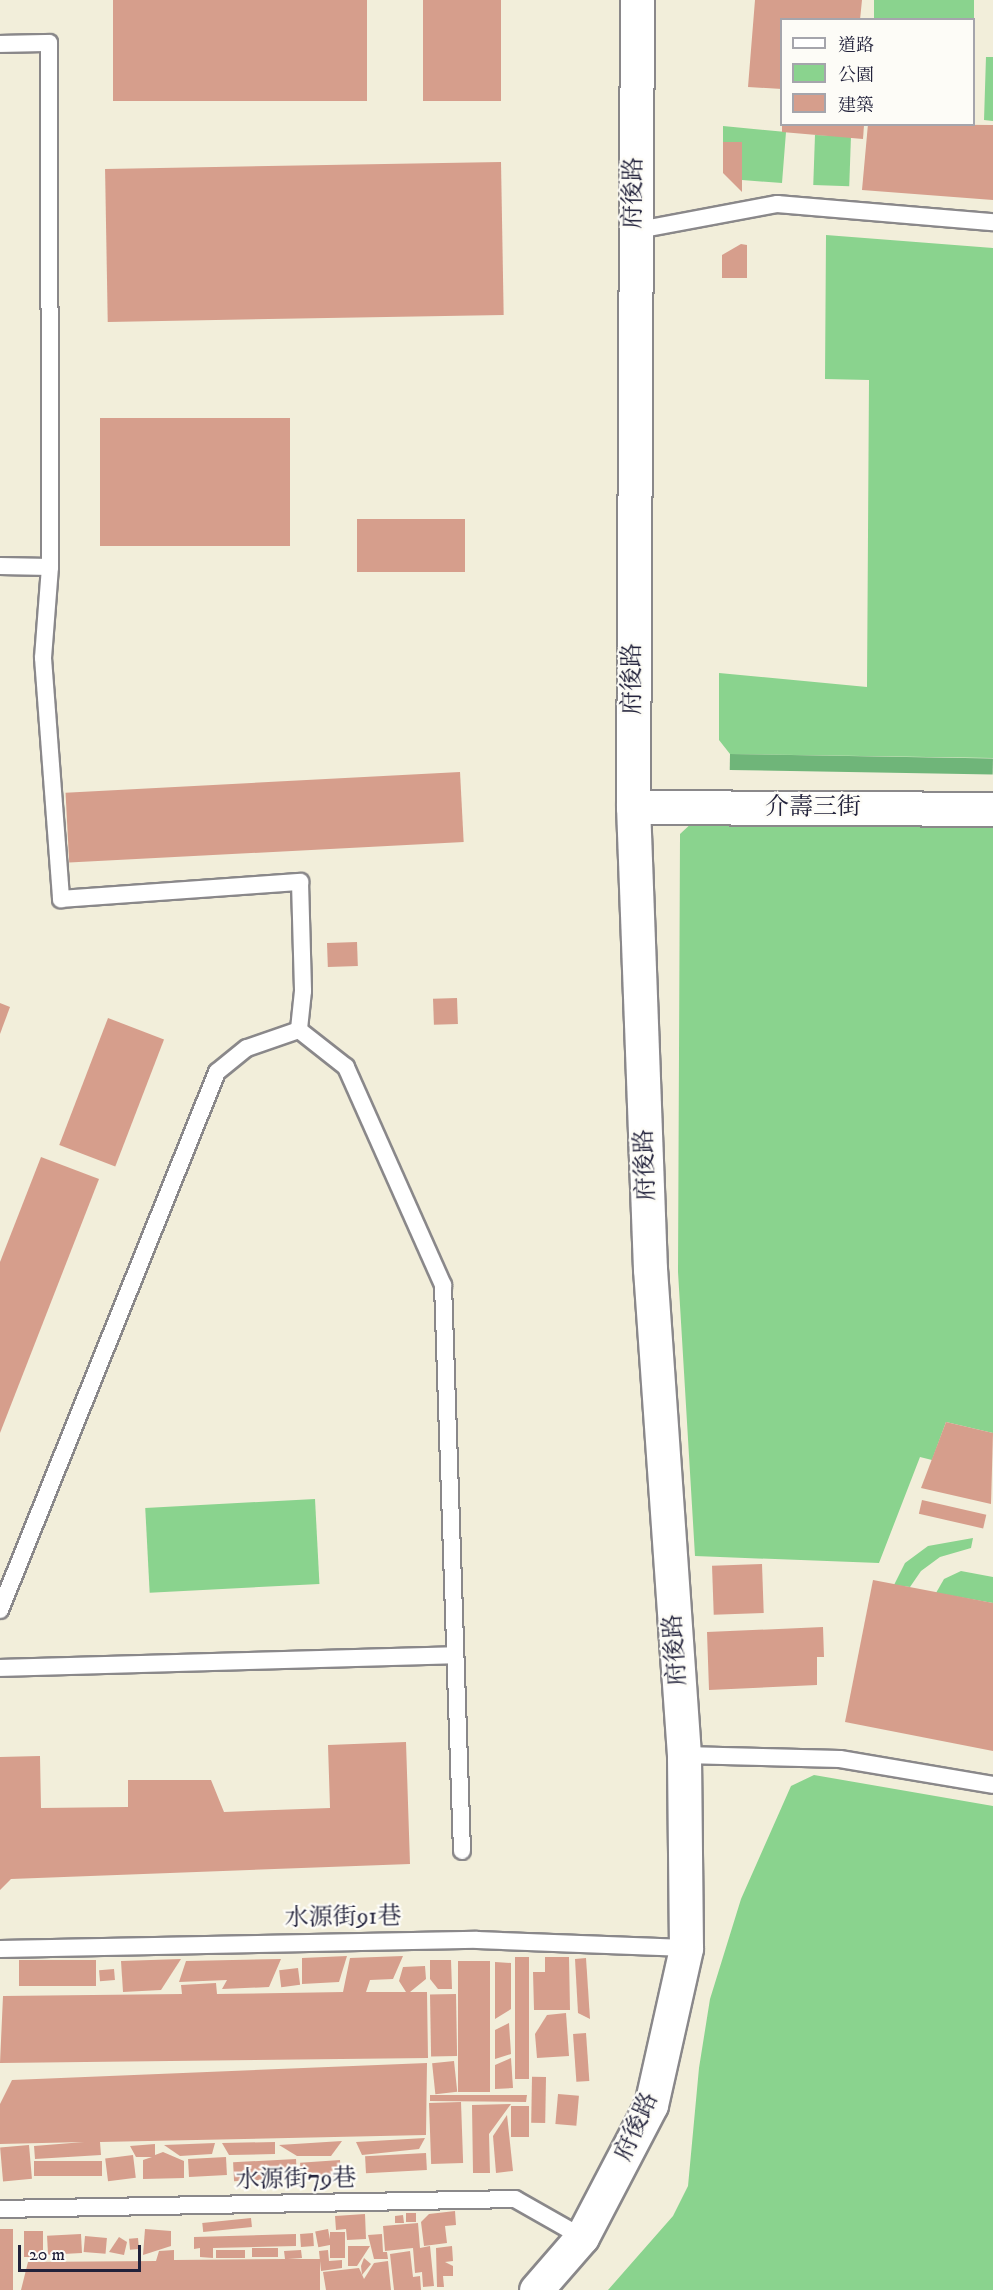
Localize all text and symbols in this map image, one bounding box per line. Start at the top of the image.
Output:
legend [780,18,975,126]
text: 道路 [838,35,874,57]
text: 公園 [838,65,874,87]
text: 建築 [838,95,874,117]
street label: 府後路 [619,157,649,229]
street label: 府後路 [619,643,647,715]
street label: 介壽三街 [765,794,861,822]
street label: 府後路 [630,1129,662,1201]
street label: 府後路 [659,1613,693,1687]
street label: 水源街91巷 [284,1903,402,1933]
street label: 府後路 [609,2088,665,2166]
street label: 水源街79巷 [235,2165,357,2195]
scale bar [21,2233,144,2271]
text: 20 m [29,2244,65,2266]

